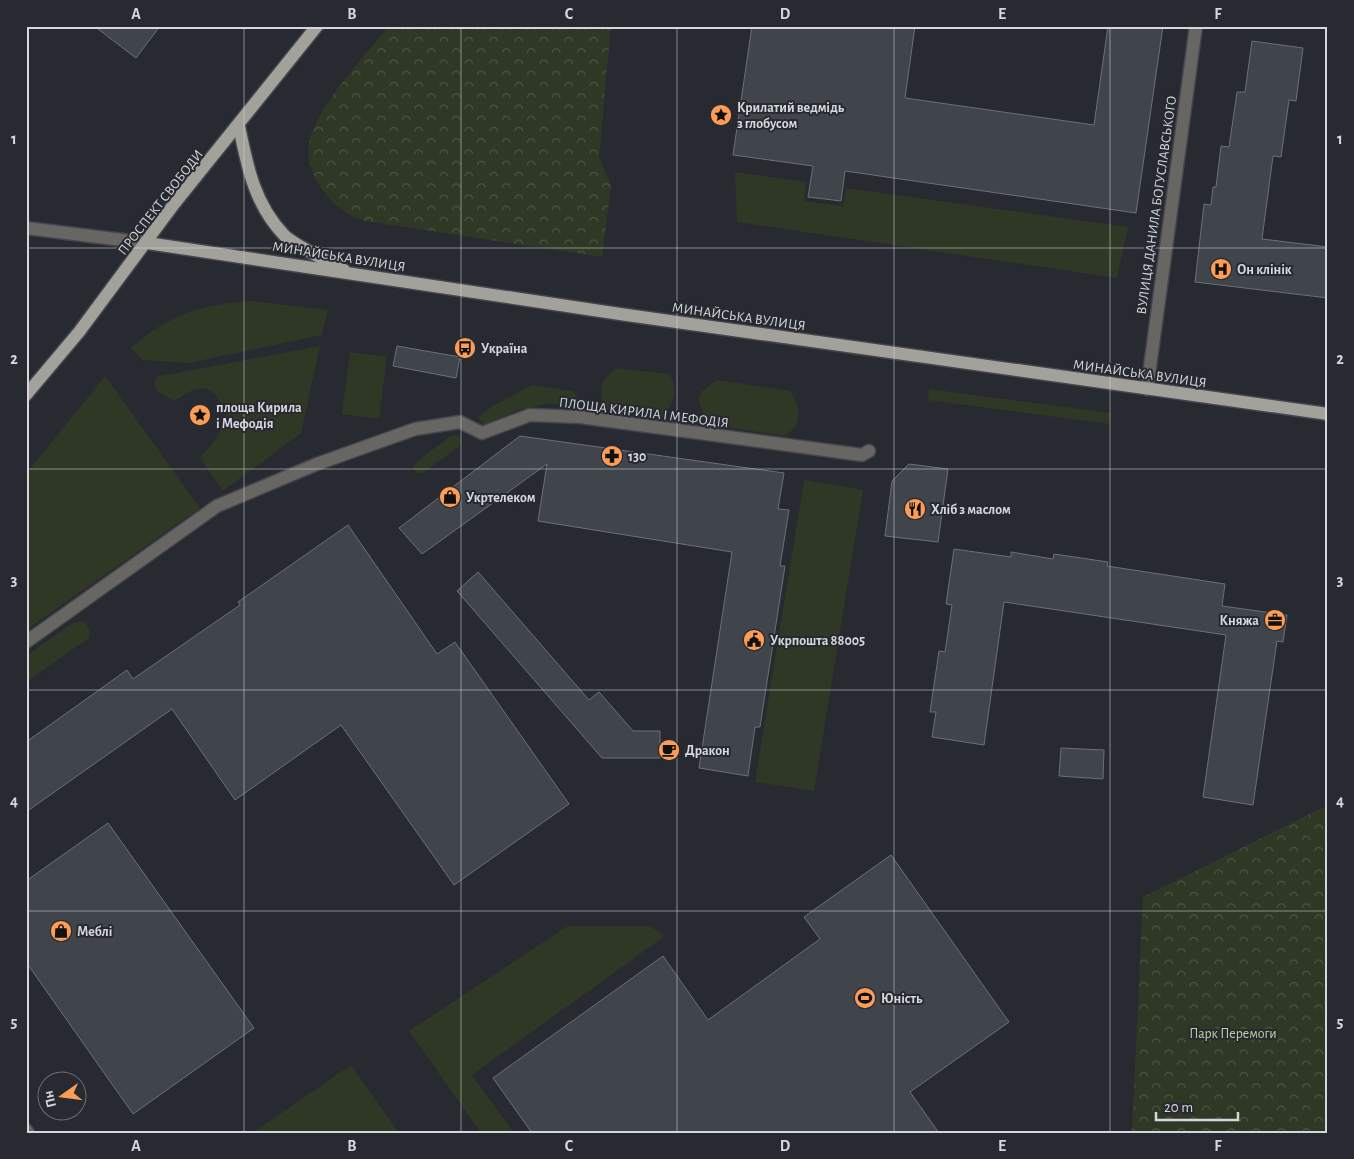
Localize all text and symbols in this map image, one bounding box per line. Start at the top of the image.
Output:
text: A [131,6,141,22]
text: B [347,6,357,22]
text: C [565,6,574,22]
text: D [780,6,791,22]
text: E [998,6,1006,22]
text: F [1214,6,1222,22]
street label: ВУЛИЦЯ ДАНИЛА БОГУСЛАВСЬКОГО [1135,95,1179,315]
place label: Крилатий ведмідь з глобусом [737,101,845,131]
place icon: Крилатий ведмідь з глобусом [709,103,733,127]
text: 1 [11,131,17,147]
text: 1 [1337,131,1343,147]
street label: ПРОСПЕКТ СВОБОДИ [116,147,206,258]
street label: МИНАЙСЬКА ВУЛИЦЯ [271,239,407,274]
hospital icon: Он клінік [1209,257,1233,281]
place label: Он клінік [1237,263,1292,277]
street label: МИНАЙСЬКА ВУЛИЦЯ [671,300,807,333]
bus stop icon: Україна [453,336,477,360]
place label: Україна [481,342,528,356]
text: 2 [10,351,18,367]
text: 2 [1336,351,1344,367]
street label: МИНАЙСЬКА ВУЛИЦЯ [1072,357,1208,390]
street label: ПЛОЩА КИРИЛА І МЕФОДІЯ [558,396,730,430]
place label: площа Кирила і Мефодія [216,401,302,431]
place icon: площа Кирила і Мефодія [188,403,212,427]
pharmacy icon: 130 [600,444,624,468]
place label: 130 [628,450,646,464]
shop icon: Укртелеком [438,485,462,509]
place label: Укртелеком [466,491,536,505]
restaurant icon: Хліб з маслом [903,497,927,521]
place label: Хліб з маслом [931,503,1011,517]
text: 3 [11,572,18,588]
text: 3 [1337,572,1344,588]
office icon: Княжа [1263,608,1287,632]
place label: Княжа [1220,614,1259,628]
public building icon: Укрпошта 88005 [742,628,766,652]
place label: Укрпошта 88005 [770,634,865,648]
cafe icon: Дракон [657,738,681,762]
place label: Дракон [685,744,730,758]
text: 4 [10,793,18,809]
text: 4 [1336,793,1344,809]
shop icon: Меблi [49,919,73,943]
place label: Меблi [77,925,112,939]
sports icon: Юність [853,986,877,1010]
place label: Юність [881,992,923,1006]
text: 5 [11,1014,18,1030]
text: 5 [1337,1014,1344,1030]
park label: Парк Перемоги [1189,1027,1277,1041]
north arrow [38,1072,88,1122]
text: Пн [41,1089,59,1109]
scale bar [1156,1089,1239,1121]
text: 20 m [1164,1100,1193,1115]
text: A [131,1138,141,1154]
text: B [347,1138,357,1154]
text: C [565,1138,574,1154]
text: D [780,1138,791,1154]
text: E [998,1138,1006,1154]
text: F [1214,1138,1222,1154]

